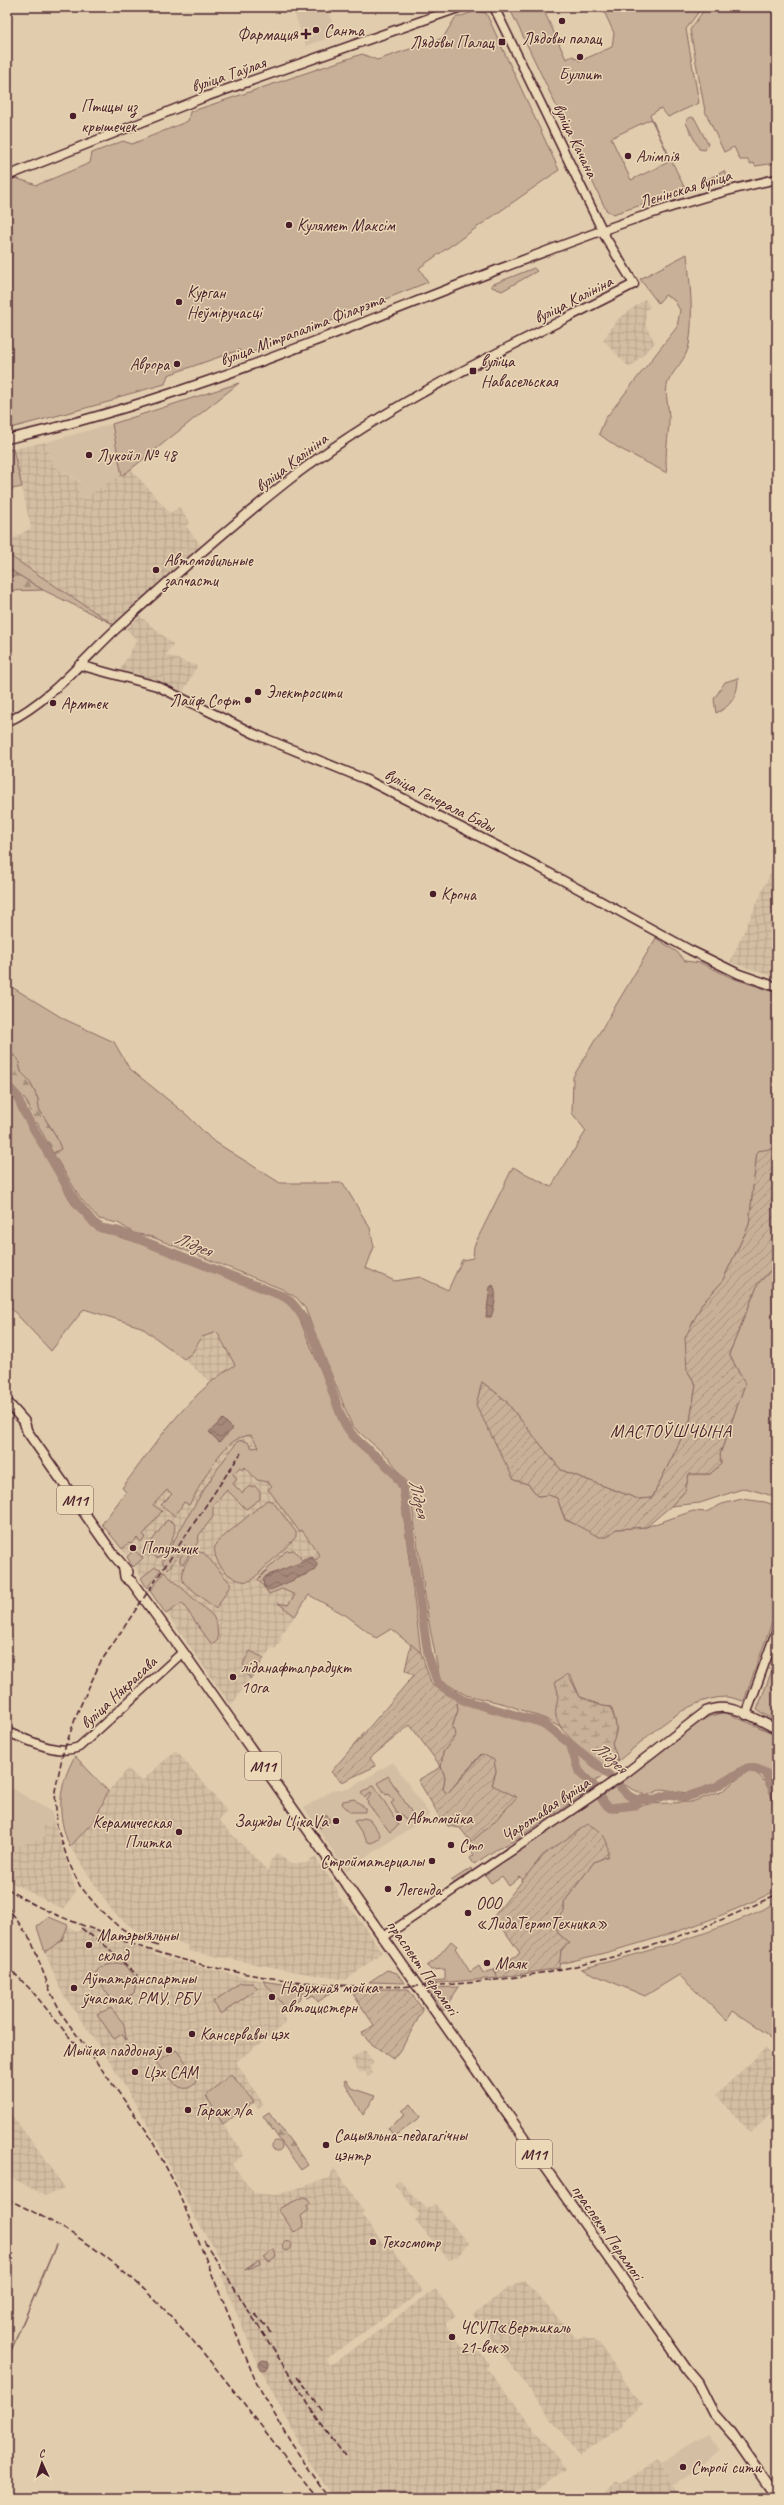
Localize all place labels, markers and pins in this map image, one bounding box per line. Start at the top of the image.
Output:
marker: Лядовы палац [557,16,567,26]
place label: Санта [324,20,365,41]
place label: Фармация [237,24,299,45]
marker: Санта [311,25,321,35]
place label: Лядовы палац [522,28,603,49]
marker: Фармация [301,29,311,39]
place label: Лядовы Палац [410,32,496,53]
marker: Лядовы Палац [497,37,507,47]
marker: Буллит [575,52,585,62]
place label: Буллит [559,64,602,85]
place label: Птицы из крышечек [81,96,138,137]
marker: Птицы из крышечек [68,111,78,121]
place label: Алімпія [636,146,680,167]
marker: Алімпія [623,151,633,161]
place label: Кулямет Максім [297,215,396,236]
marker: Кулямет Максім [284,220,294,230]
place label: Курган Неўміручасці [187,282,263,323]
marker: Курган Неўміручасці [174,297,184,307]
place label: вуліца Навасельская [481,351,559,392]
place label: Аврора [130,354,170,375]
marker: Аврора [172,359,182,369]
marker: вуліца Навасельская [468,366,478,376]
place label: Лукойл № 48 [97,445,179,466]
marker: Лукойл № 48 [84,450,94,460]
place label: Автомобильные запчасти [162,550,254,592]
marker: Автомобильные запчасти [151,565,161,575]
place label: Электросити [266,682,343,703]
marker: Электросити [253,687,263,697]
place label: Лайф Софт [170,690,240,711]
place label: Армтек [61,693,109,714]
marker: Лайф Софт [243,695,253,705]
marker: Армтек [48,698,58,708]
place label: Крона [441,884,477,905]
marker: Крона [428,889,438,899]
place label: Попутчик [141,1538,199,1559]
marker: Попутчик [128,1543,138,1553]
place label: ліданафтапрадукт 10га [241,1657,352,1698]
marker: ліданафтапрадукт 10га [228,1672,238,1682]
place label: Автомойка [407,1808,474,1829]
place label: Заужды ЦікаVа [234,1811,330,1832]
place label: Керамическая Плитка [93,1812,172,1853]
marker: Автомойка [394,1813,404,1823]
marker: Заужды ЦікаVа [331,1816,341,1826]
marker: Керамическая Плитка [174,1827,184,1837]
place label: Сто [459,1835,483,1856]
marker: Сто [446,1840,456,1850]
place label: Стройматериалы [320,1851,426,1872]
marker: Стройматериалы [427,1856,437,1866]
place label: Легенда [396,1879,443,1900]
marker: Легенда [383,1884,393,1894]
place label: ООО «ЛидаТермоТехника» [476,1893,607,1934]
marker: ООО «ЛидаТермоТехника» [463,1908,473,1918]
place label: Матэрыяльны склад [97,1925,180,1966]
marker: Матэрыяльны склад [84,1940,94,1950]
place label: Маяк [495,1953,528,1974]
marker: Маяк [482,1958,492,1968]
place label: Аўтатранспартны ўчастак, РМУ, РБУ [81,1968,203,2009]
place label: Наружная мойка автоцистерн [280,1977,379,2018]
marker: Аўтатранспартны ўчастак, РМУ, РБУ [69,1983,79,1993]
marker: Наружная мойка автоцистерн [267,1992,277,2002]
place label: Кансервавы цэх [200,2024,290,2045]
marker: Кансервавы цэх [187,2029,197,2039]
place label: Мыйка паддонаў [63,2040,163,2061]
marker: Мыйка паддонаў [164,2045,174,2055]
place label: Цэх САМ [143,2062,199,2083]
marker: Цэх САМ [130,2067,140,2077]
place label: Гараж л/а [196,2100,254,2121]
marker: Гараж л/а [183,2105,193,2115]
place label: Сацыяльна-педагагічны цэнтр [334,2125,469,2166]
marker: Сацыяльна-педагагічны цэнтр [321,2140,331,2150]
place label: Техосмотр [381,2232,442,2253]
marker: Техосмотр [368,2237,378,2247]
place label: ЧСУП«Вертикаль 21-век» [460,2317,571,2358]
marker: ЧСУП«Вертикаль 21-век» [447,2332,457,2342]
place label: Строй сити [691,2457,763,2478]
marker: Строй сити [678,2462,688,2472]

